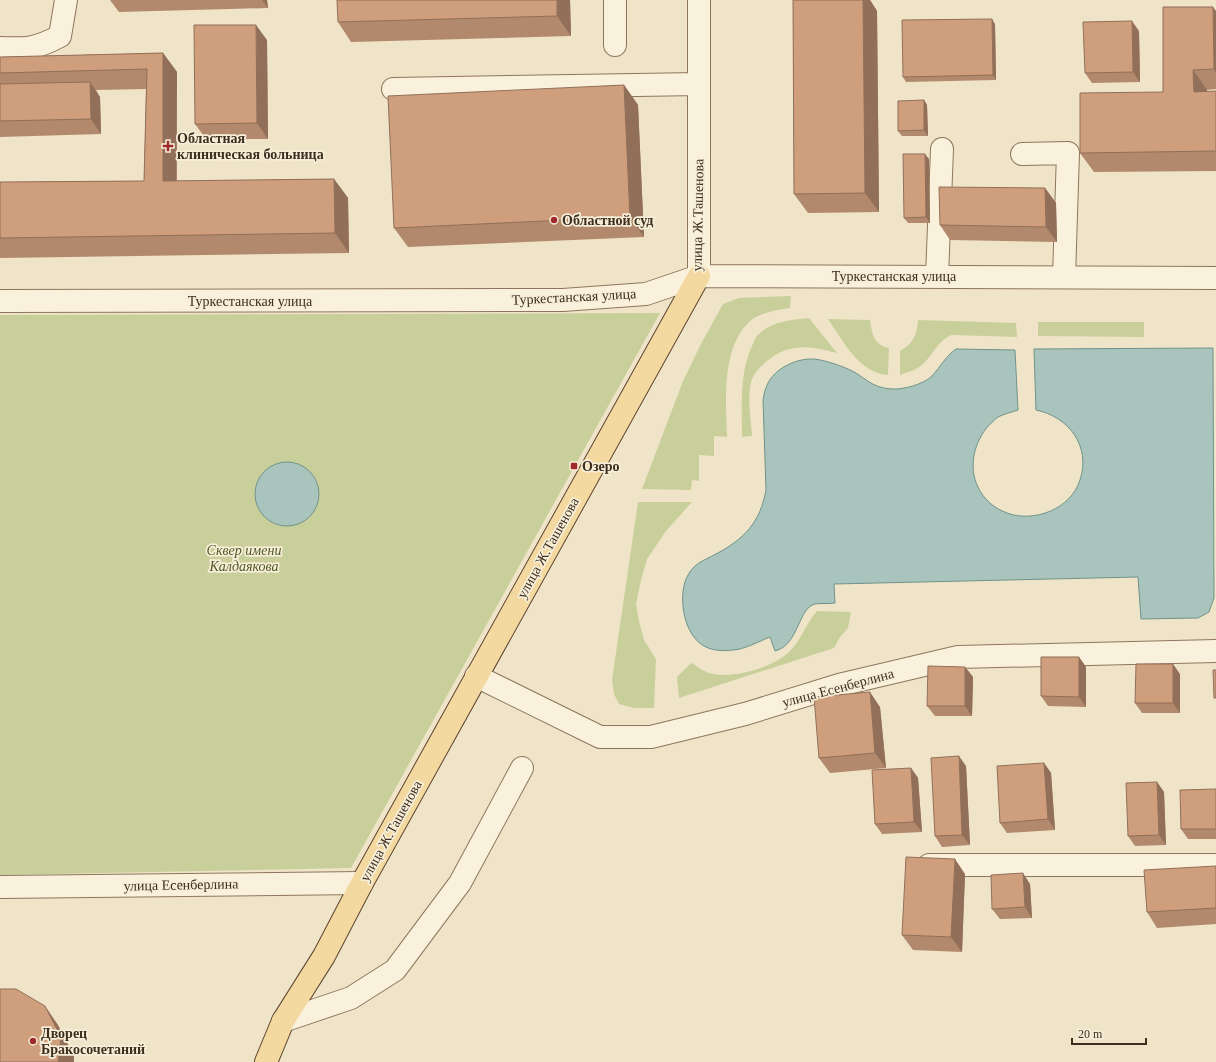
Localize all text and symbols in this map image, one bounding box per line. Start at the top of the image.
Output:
place label: Областная клиническая больница [177,131,324,162]
marker: Областная клиническая больница [162,140,174,152]
street label: улица Ж.Ташенова [690,158,706,271]
place label: Областной суд [562,213,653,228]
marker: Областной суд [549,215,559,225]
street label: Туркестанская улица [832,269,957,284]
street label: Туркестанская улица [511,286,637,308]
street label: Туркестанская улица [188,294,313,309]
place label: Озеро [582,459,620,474]
marker: Озеро [569,461,579,471]
street label: улица Ж.Ташенова [514,494,582,601]
park label: Сквер имени Калдаякова [207,543,281,574]
street label: улица Есенберлина [781,666,896,710]
street label: улица Ж.Ташенова [357,777,425,884]
street label: улица Есенберлина [123,876,239,894]
scale bar [1072,1020,1146,1046]
place label: Дворец Бракосочетаний [41,1026,145,1057]
text: 20 m [1078,1027,1103,1041]
marker: Дворец Бракосочетаний [28,1036,38,1046]

